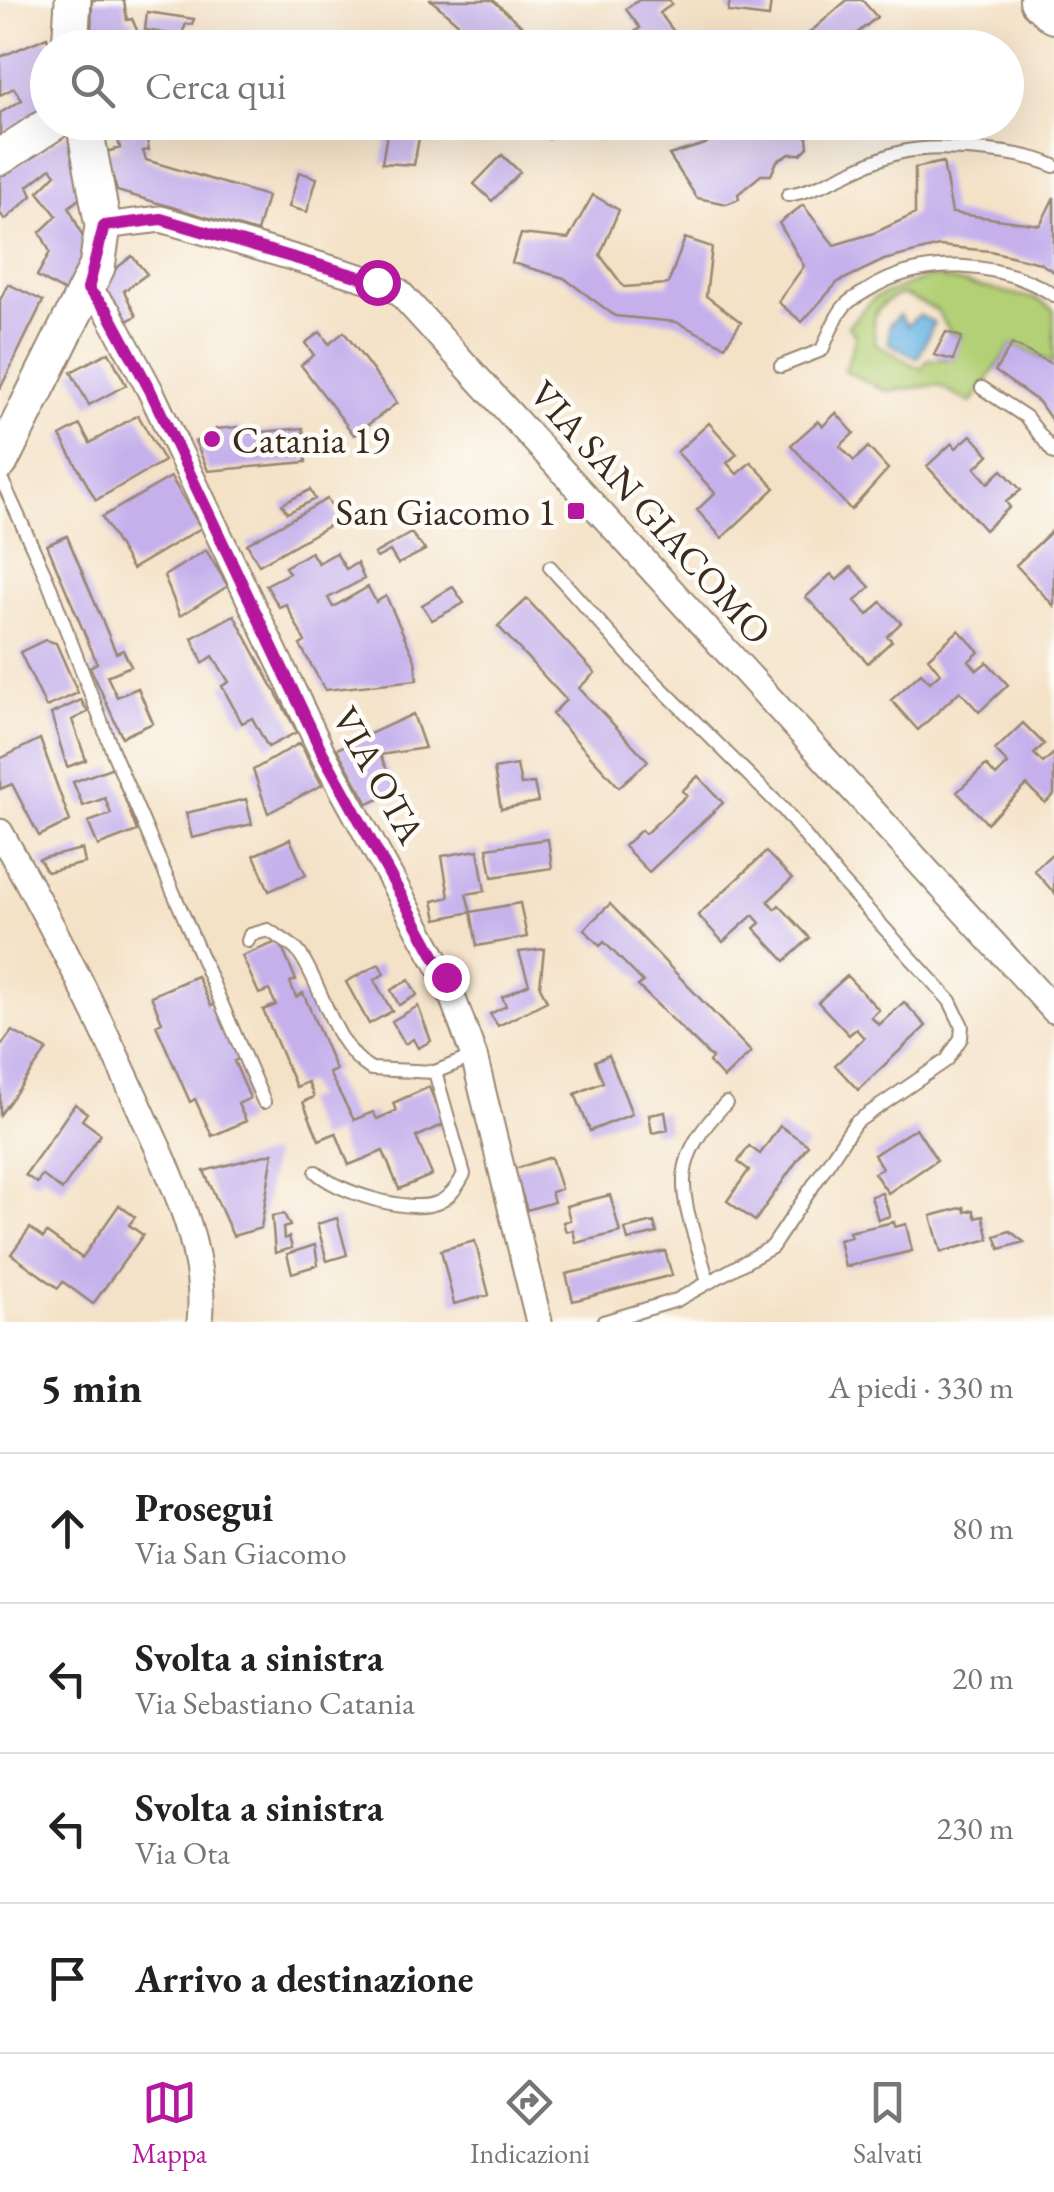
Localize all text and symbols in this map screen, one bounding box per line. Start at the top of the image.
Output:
search box [30,30,1024,140]
icon: search [65,58,120,113]
text: Cerca qui [145,61,286,110]
route start [355,260,401,306]
street label: VIA SAN GIACOMO [519,370,783,654]
place label: Catania 19 [232,415,390,464]
marker: Catania 19 [201,428,223,450]
place label: San Giacomo 1 [336,487,556,536]
marker: San Giacomo 1 [565,500,587,522]
street label: VIA OTA [321,698,437,853]
route end [424,955,470,1001]
text: 5 min [40,1360,142,1415]
text: A piedi · 330 m [828,1366,1014,1408]
text: Prosegui [135,1483,273,1532]
icon: ahead [40,1501,95,1556]
text: 80 m [952,1507,1014,1549]
text: Via San Giacomo [135,1532,347,1574]
text: Svolta a sinistra [135,1633,384,1682]
icon: left [40,1651,95,1706]
text: 20 m [952,1657,1014,1699]
text: Via Sebastiano Catania [135,1682,415,1724]
text: Svolta a sinistra [135,1783,384,1832]
icon: left [40,1801,95,1856]
text: 230 m [937,1807,1014,1849]
text: Via Ota [135,1832,230,1874]
icon: arrive [40,1951,95,2006]
text: Arrivo a destinazione [135,1954,474,2003]
tab: Mappa [132,2075,207,2171]
tab: Indicazioni [470,2075,590,2171]
tab: Salvati [853,2075,922,2171]

